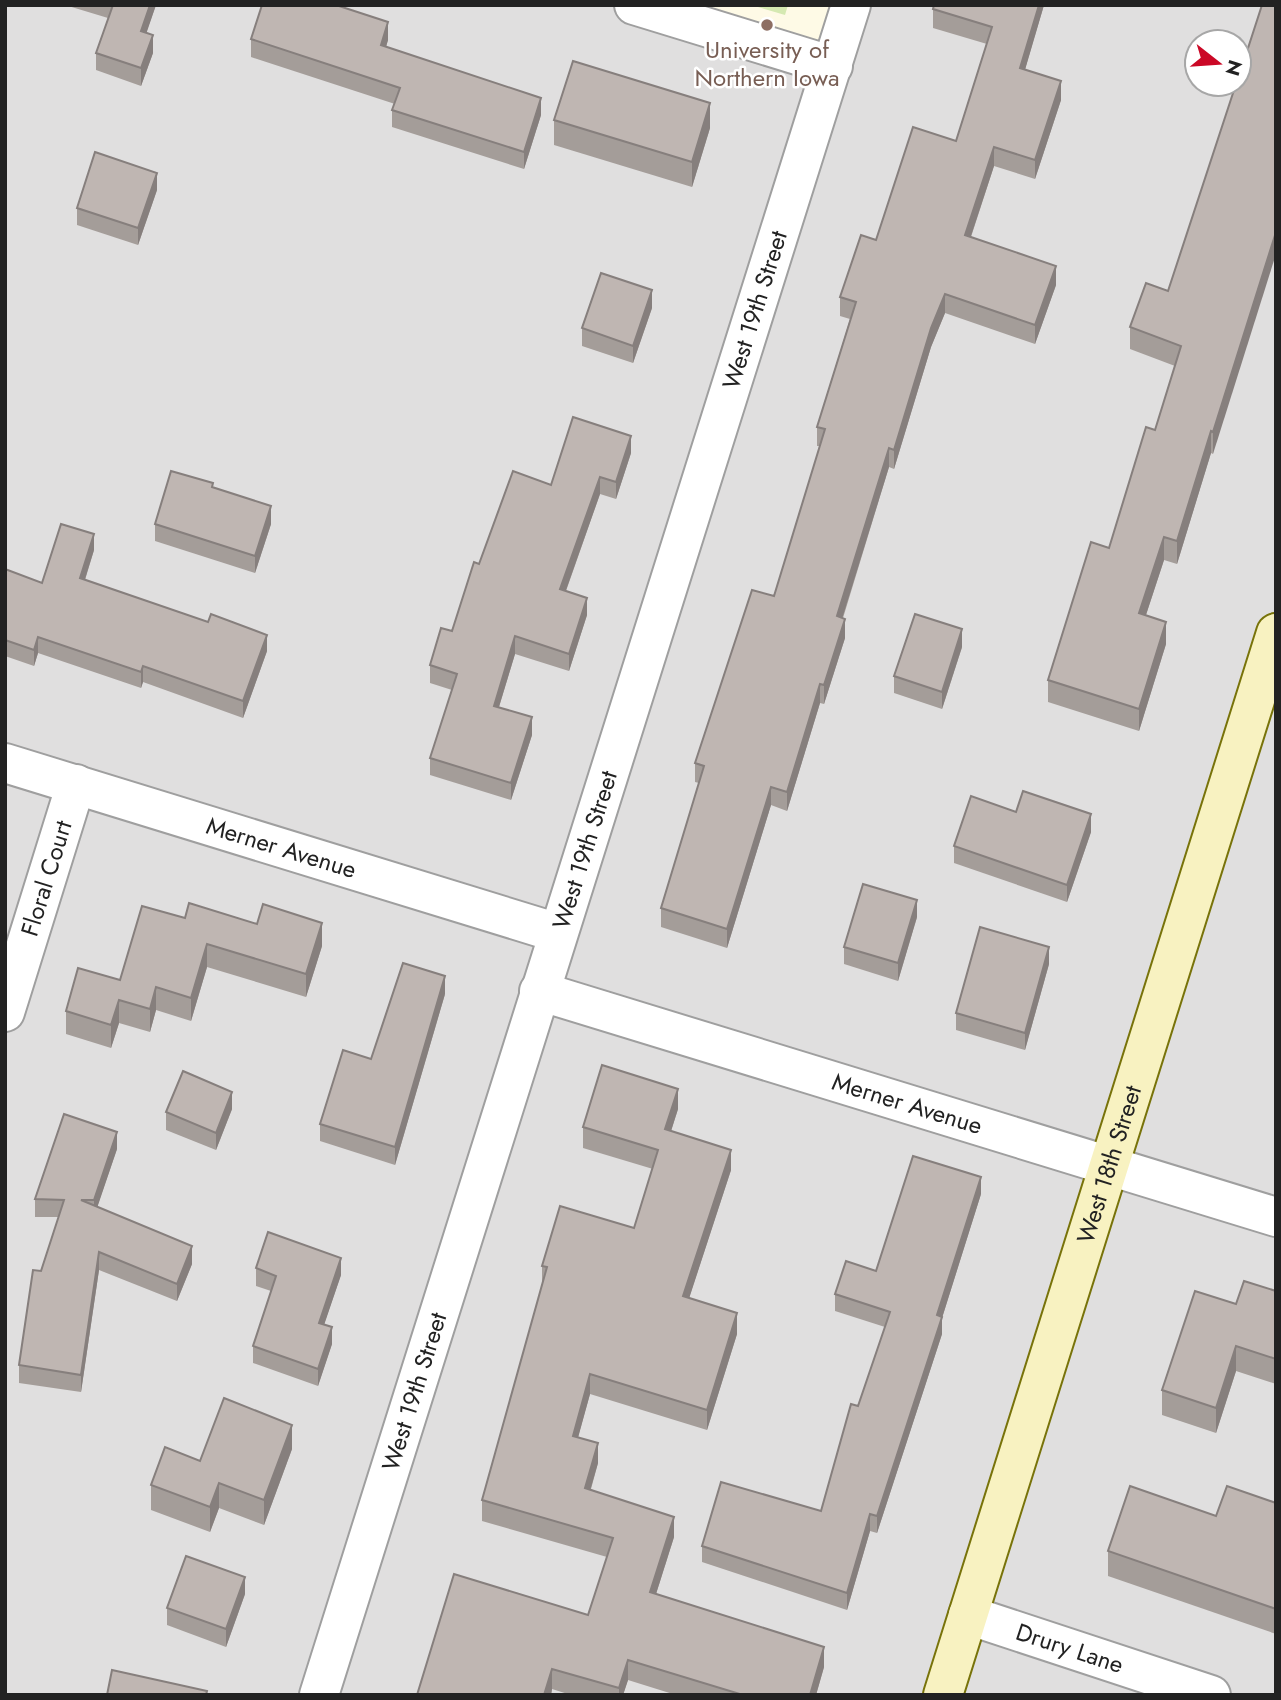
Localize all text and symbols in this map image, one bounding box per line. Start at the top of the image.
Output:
marker: University of Northern Iowa [759,17,775,33]
north arrow [1183,28,1253,98]
place label: University of Northern Iowa [694,32,840,95]
text: N [1219,57,1249,79]
street label: West 19th Street [713,226,796,394]
street label: West 19th Street [543,766,626,933]
street label: Merner Avenue [202,808,361,887]
street label: Floral Court [12,816,81,940]
street label: Merner Avenue [828,1064,987,1143]
street label: West 18th Street [1068,1081,1150,1248]
street label: West 19th Street [373,1308,455,1475]
street label: Drury Lane [1011,1614,1128,1682]

